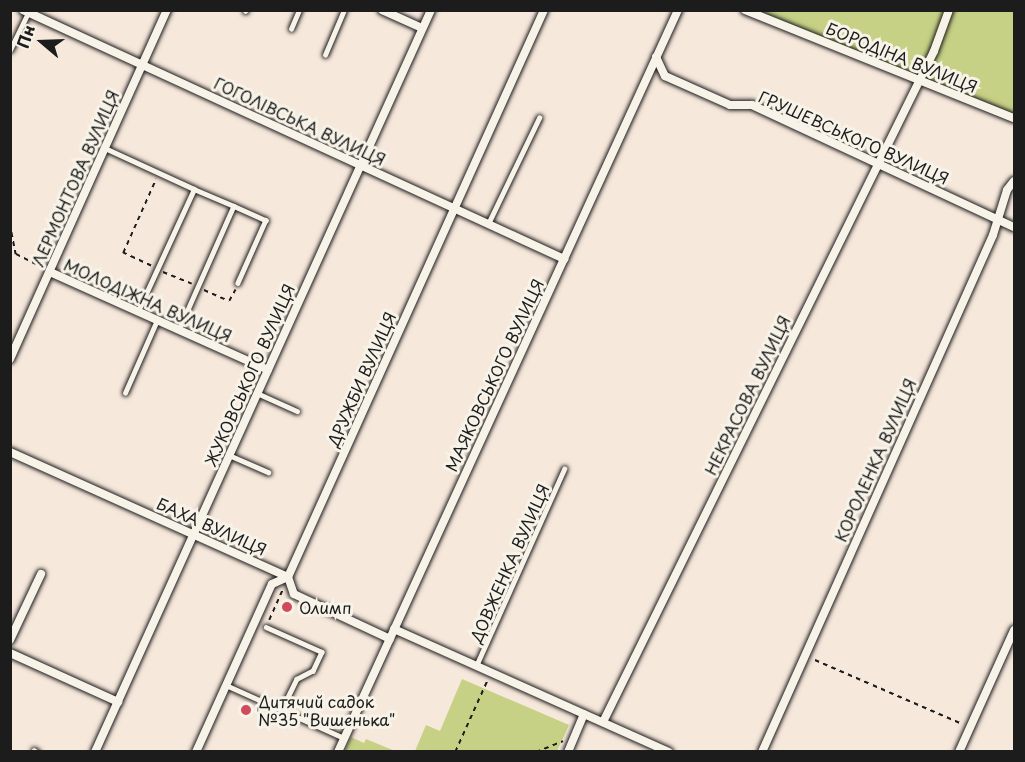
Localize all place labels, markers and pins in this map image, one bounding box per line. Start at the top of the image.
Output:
place label: Олимп [299,597,352,617]
marker: Олимп [280,600,294,614]
place label: Дитячий садок №35 "Вишенька" [258,691,396,729]
marker: Дитячий садок №35 "Вишенька" [239,703,253,717]

